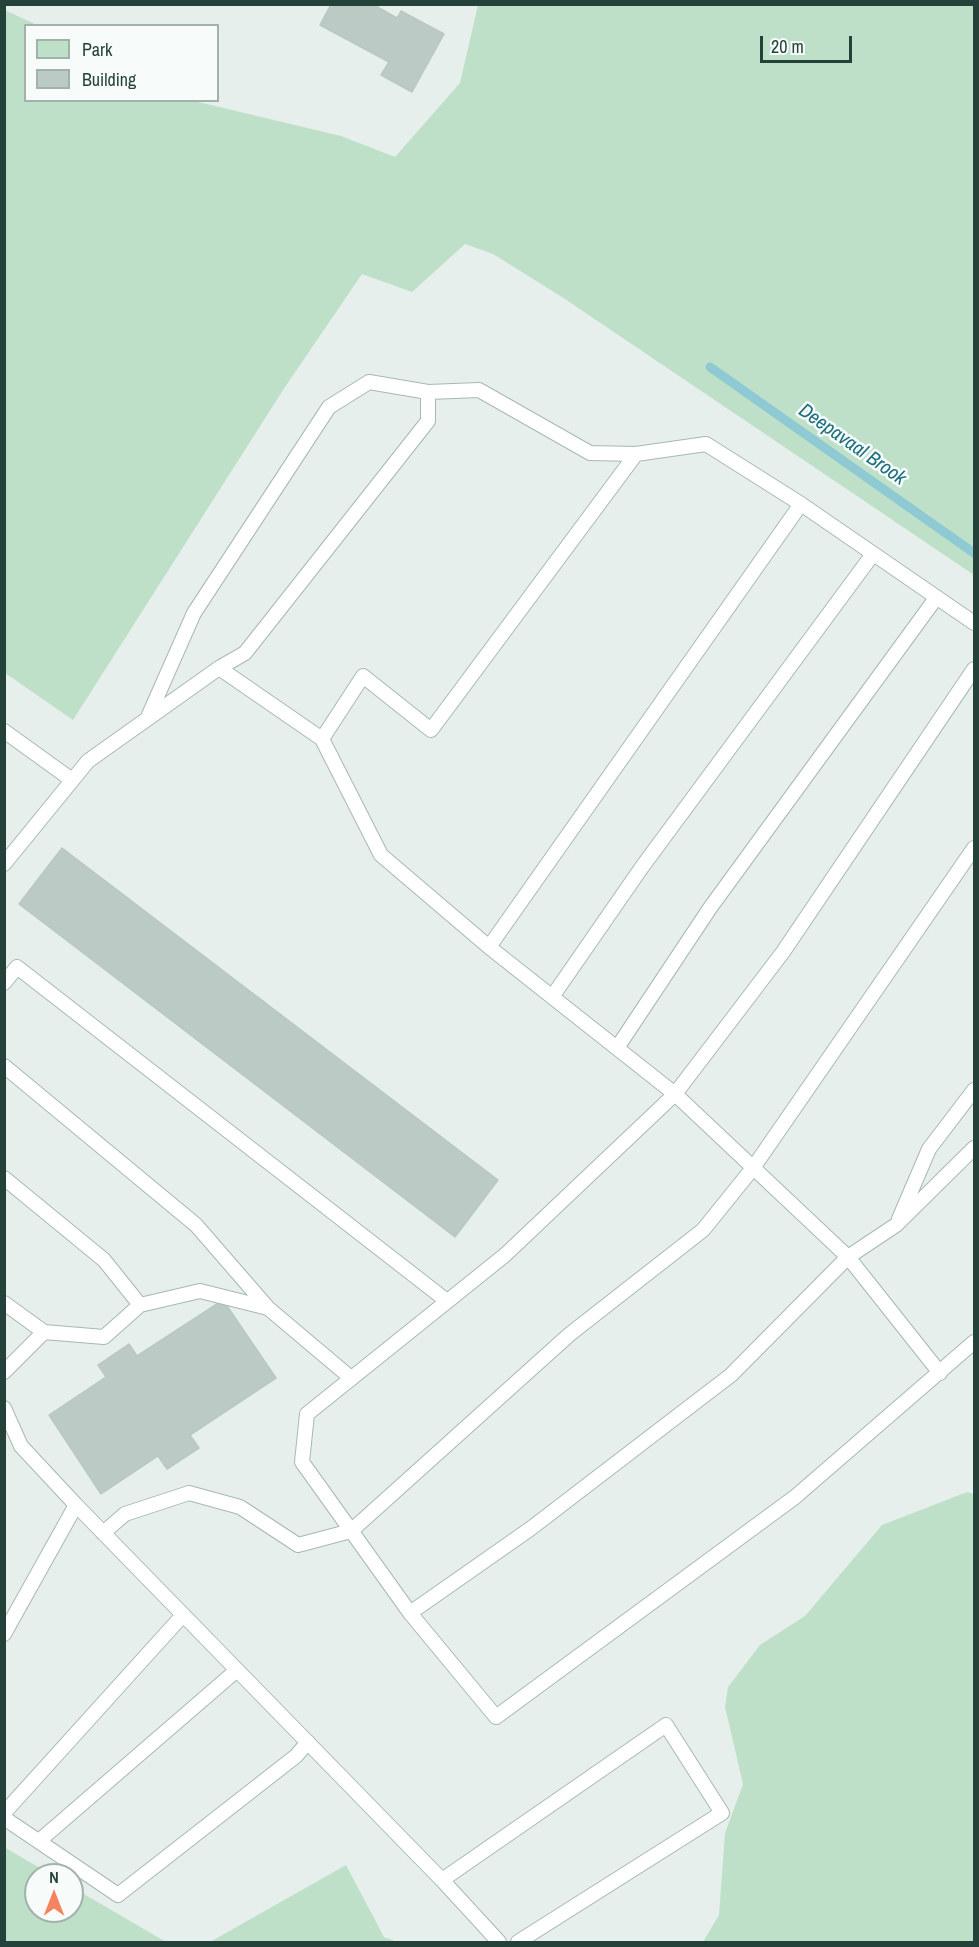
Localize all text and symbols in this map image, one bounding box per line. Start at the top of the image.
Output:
legend [24,24,219,102]
scale bar [763,24,854,62]
text: 20 m [771,34,804,59]
text: Park [82,37,112,62]
text: Building [82,67,136,92]
water label: Deepavaal Brook [794,399,910,491]
north arrow [24,1863,84,1923]
text: N [49,1866,59,1888]

